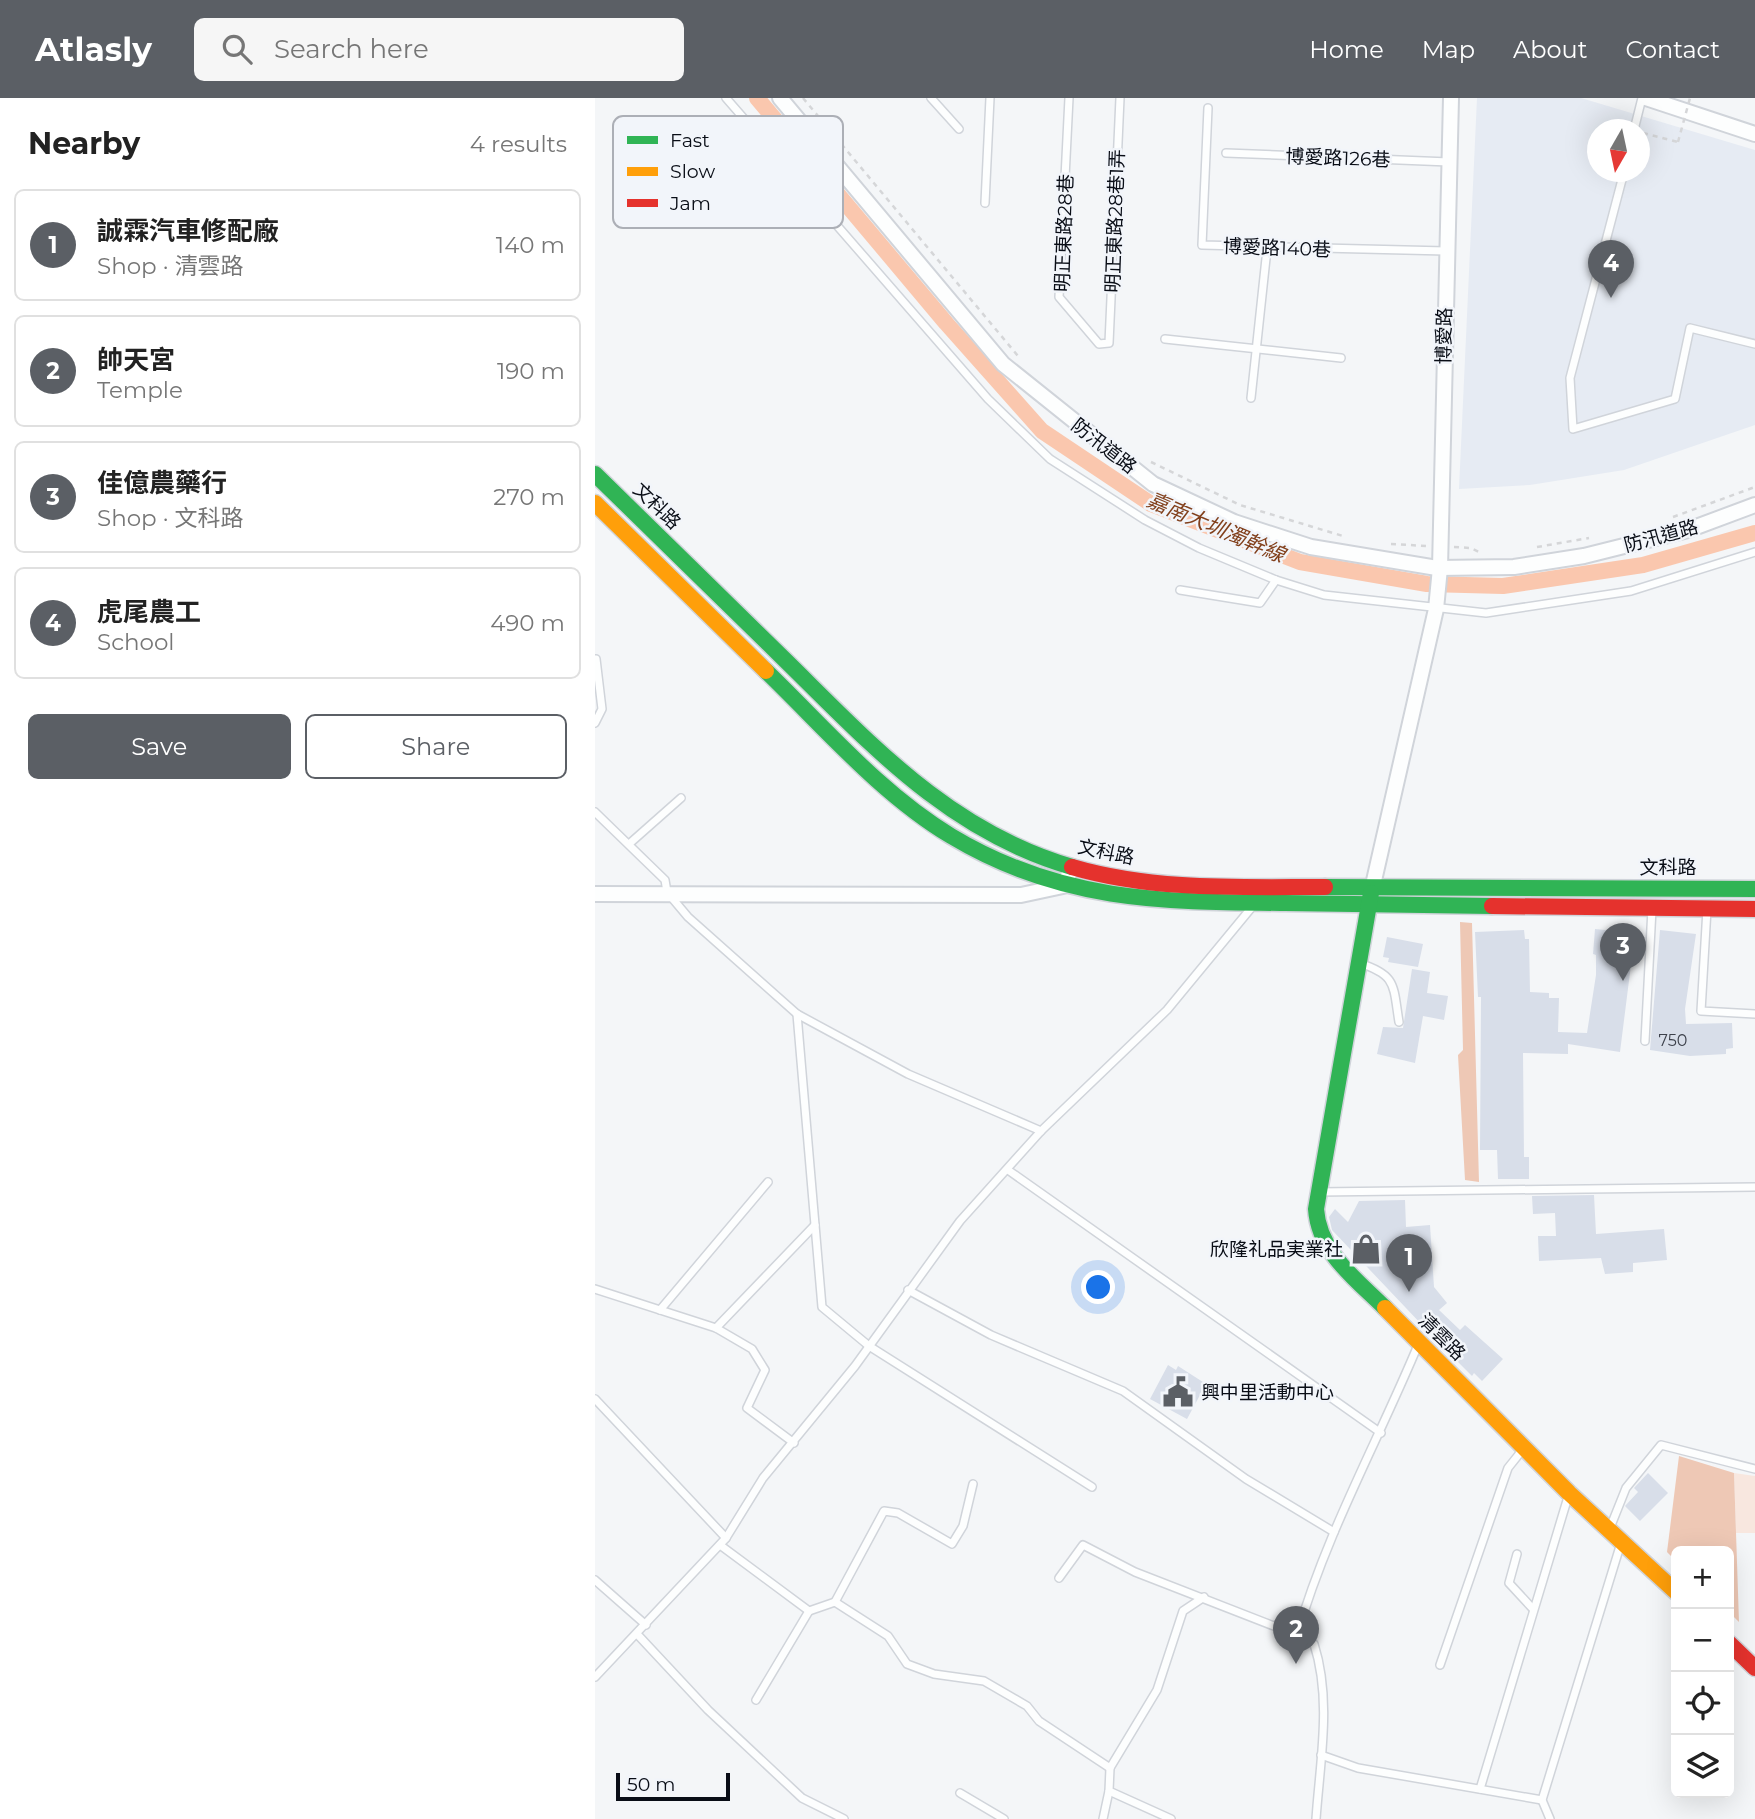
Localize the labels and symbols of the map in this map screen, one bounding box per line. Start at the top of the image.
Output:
legend [613,116,843,228]
north arrow [1587,119,1650,182]
text: Fast [670,129,710,152]
street label: 博愛路126巷 [1285,145,1391,171]
street label: 明正東路28巷1弄 [1101,149,1129,293]
text: Slow [670,160,715,183]
street label: 明正東路28巷 [1050,174,1078,292]
text: Jam [669,192,711,215]
street label: 博愛路140巷 [1223,235,1331,261]
pin: 4 [1588,240,1634,298]
street label: 博愛路 [1432,307,1456,365]
street label: 防汛道路 [1067,414,1141,478]
street label: 文科路 [629,478,685,534]
water label: 嘉南大圳濁幹線 [1143,487,1290,568]
street label: 防汛道路 [1621,515,1701,557]
street label: 文科路 [1076,835,1136,869]
street label: 文科路 [1639,856,1697,879]
pin: 3 [1600,923,1646,981]
house number: 750 [1659,1031,1687,1050]
shop icon: 欣隆礼品実業社 [1349,1232,1383,1266]
pin: 1 [1386,1234,1432,1292]
place label: 欣隆礼品実業社 [1210,1238,1343,1261]
your location [1081,1270,1115,1304]
street label: 清雲路 [1414,1309,1470,1365]
public building icon: 興中里活動中心 [1161,1375,1195,1409]
place label: 興中里活動中心 [1201,1381,1334,1404]
pin: 2 [1273,1606,1319,1664]
scale bar [616,1770,730,1802]

